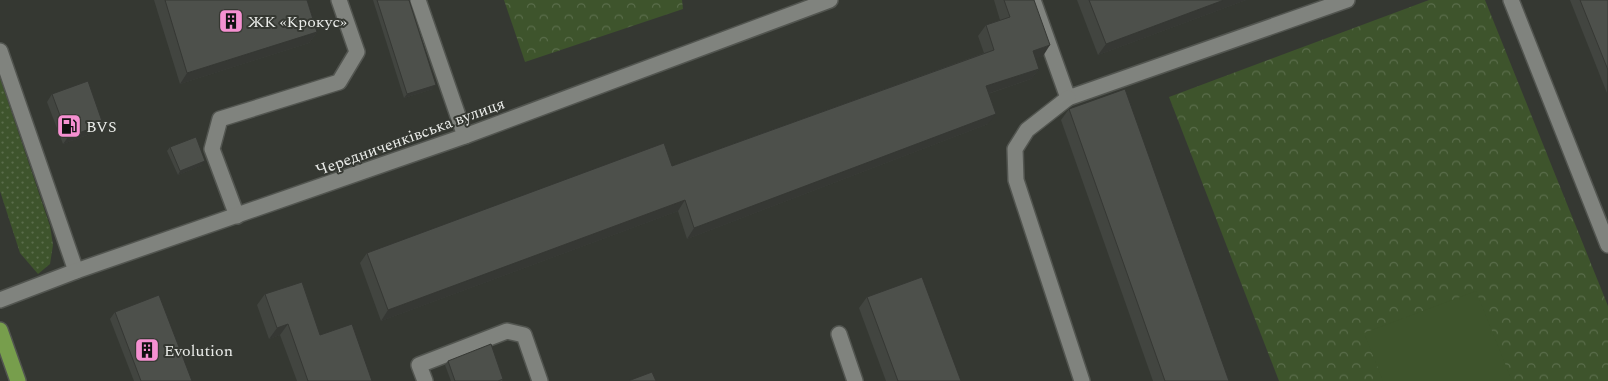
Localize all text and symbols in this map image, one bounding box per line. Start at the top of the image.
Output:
building icon: ЖК «Крокус» [218,8,244,34]
place label: ЖК «Крокус» [248,10,347,34]
street label: Чередниченківська вулиця [312,92,508,182]
fuel station icon: BVS [56,113,82,139]
place label: BVS [86,115,116,139]
building icon: Evolution [134,337,160,363]
place label: Evolution [164,339,233,363]

